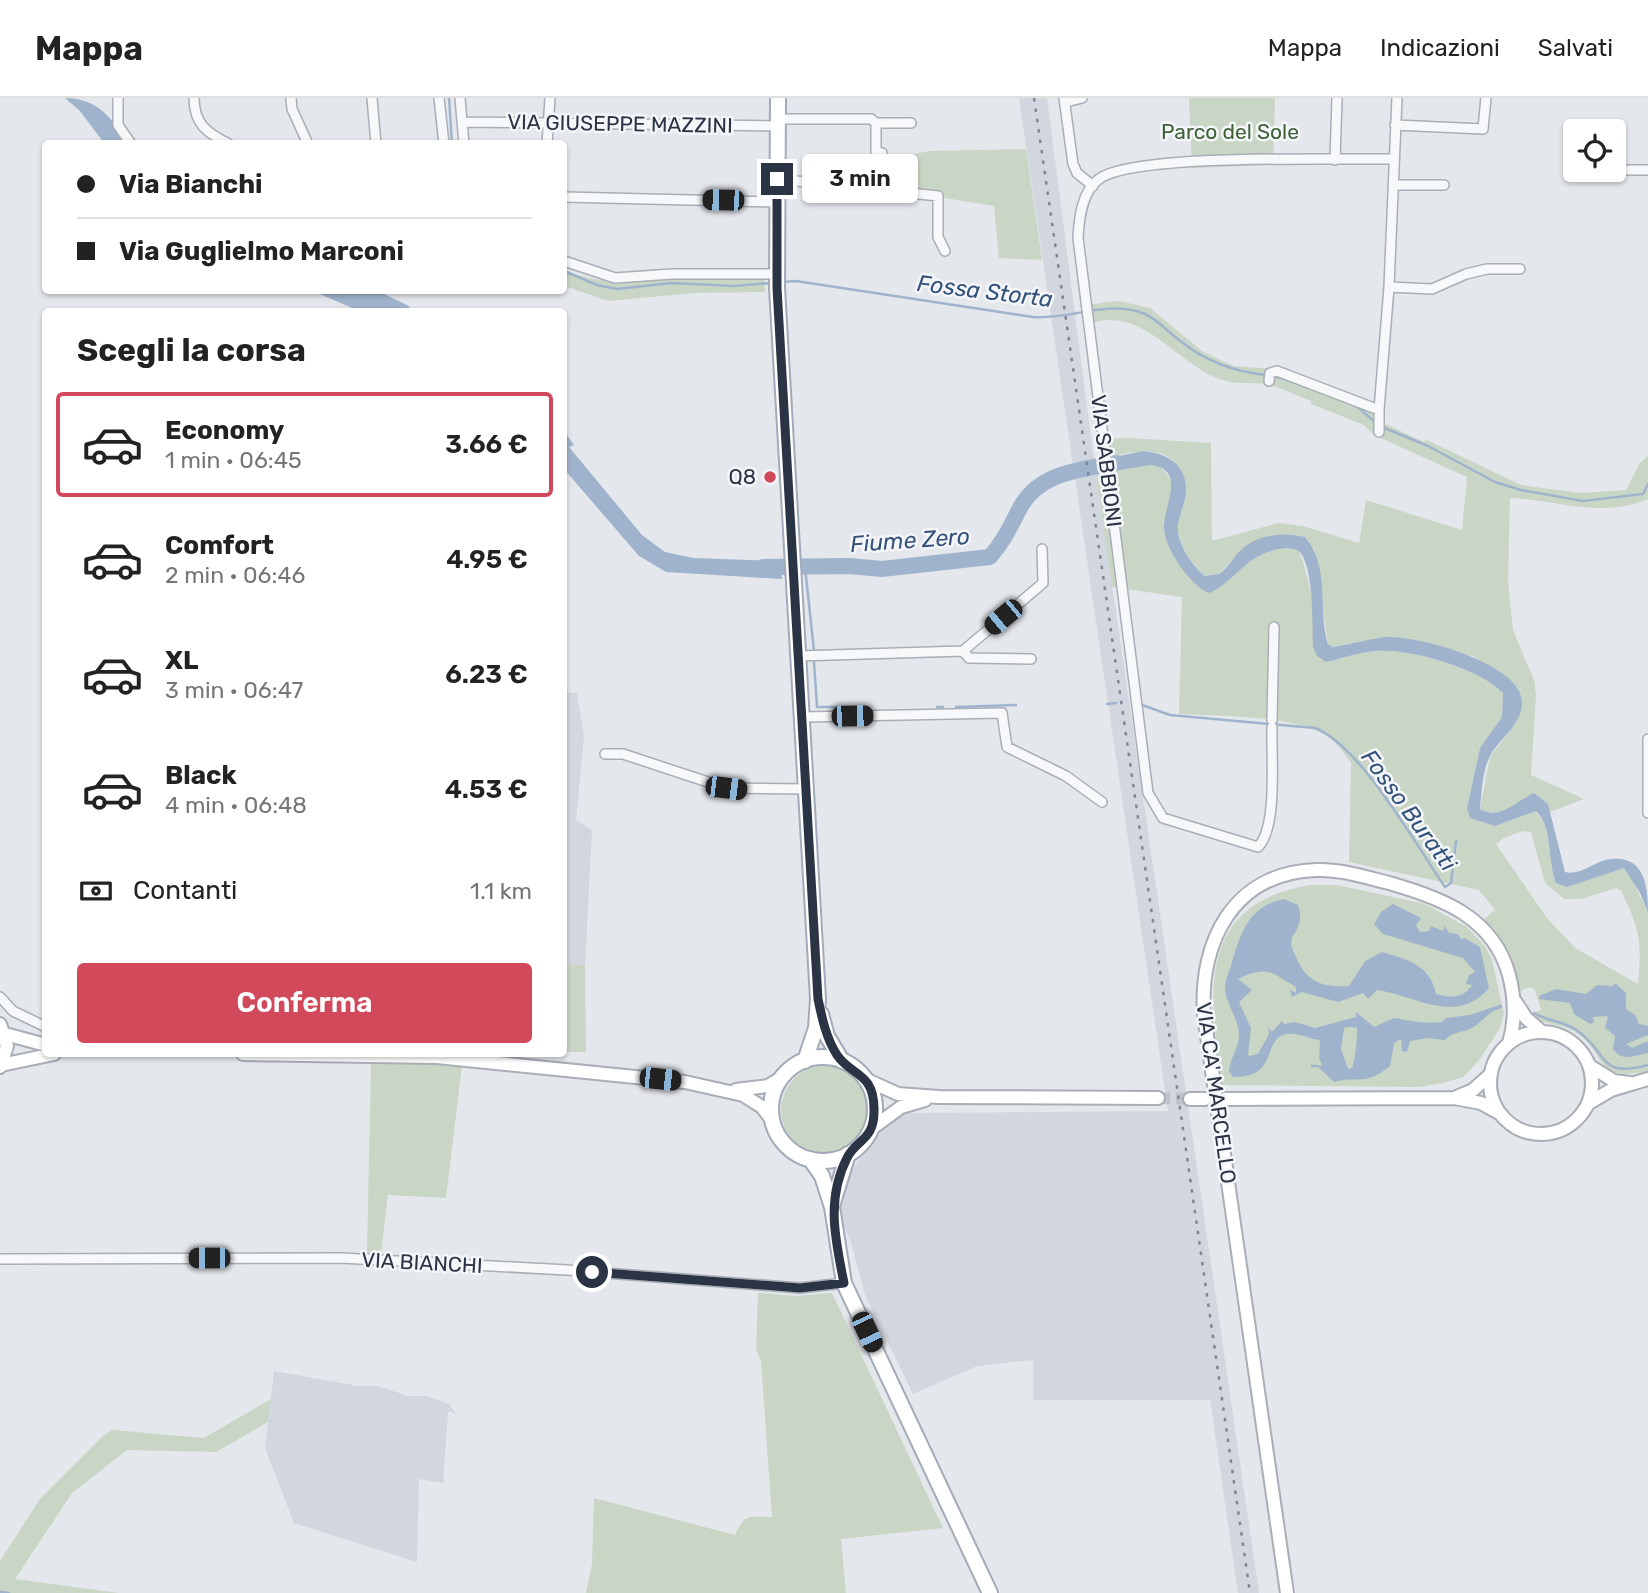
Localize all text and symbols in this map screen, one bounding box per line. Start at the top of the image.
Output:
text: Mappa [35,29,143,68]
text: Mappa [1268,34,1342,62]
text: Indicazioni [1380,34,1500,62]
text: Salvati [1538,34,1613,62]
street label: VIA GIUSEPPE MAZZINI [507,109,733,138]
park label: Parco del Sole [1161,119,1299,144]
map controls [1563,119,1626,182]
button: locate [1563,119,1626,182]
callout: 3 min [802,154,917,204]
route end [761,163,793,195]
text: 3 min [829,164,891,192]
text: Via Bianchi [119,169,263,200]
car [702,189,745,211]
text: Via Guglielmo Marconi [119,236,404,267]
water label: Fossa Storta [916,269,1054,313]
text: Scegli la corsa [77,331,306,369]
street label: VIA SABBIONI [1086,393,1127,529]
icon: car [81,413,144,476]
text: Economy [165,415,284,446]
text: 3.66 € [445,429,528,460]
text: 1 min · 06:45 [165,446,302,474]
place label: Q8 [728,464,756,489]
marker: Q8 [762,469,778,485]
water label: Fiume Zero [849,522,971,558]
icon: car [81,528,144,591]
text: Comfort [165,530,274,561]
text: 4.95 € [446,544,528,575]
text: 2 min · 06:46 [165,561,305,589]
car [981,595,1026,639]
icon: car [81,643,144,706]
text: XL [165,645,198,676]
text: 6.23 € [445,659,528,690]
text: 3 min · 06:47 [165,676,303,704]
car [831,705,874,727]
water label: Fosso Buratti [1355,744,1463,877]
icon: car [81,758,144,821]
text: Black [165,760,237,791]
text: 4.53 € [445,774,528,805]
car [704,775,749,801]
text: 4 min · 06:48 [165,791,307,819]
icon: cash [77,872,115,910]
text: Contanti [133,875,237,906]
text: 1.1 km [470,877,532,905]
button: Conferma [77,963,532,1043]
street label: VIA CA' MARCELLO [1191,1000,1242,1185]
car [639,1066,682,1092]
street label: VIA BIANCHI [361,1247,483,1278]
car [189,1248,231,1269]
route start [576,1256,608,1288]
car [849,1309,886,1355]

